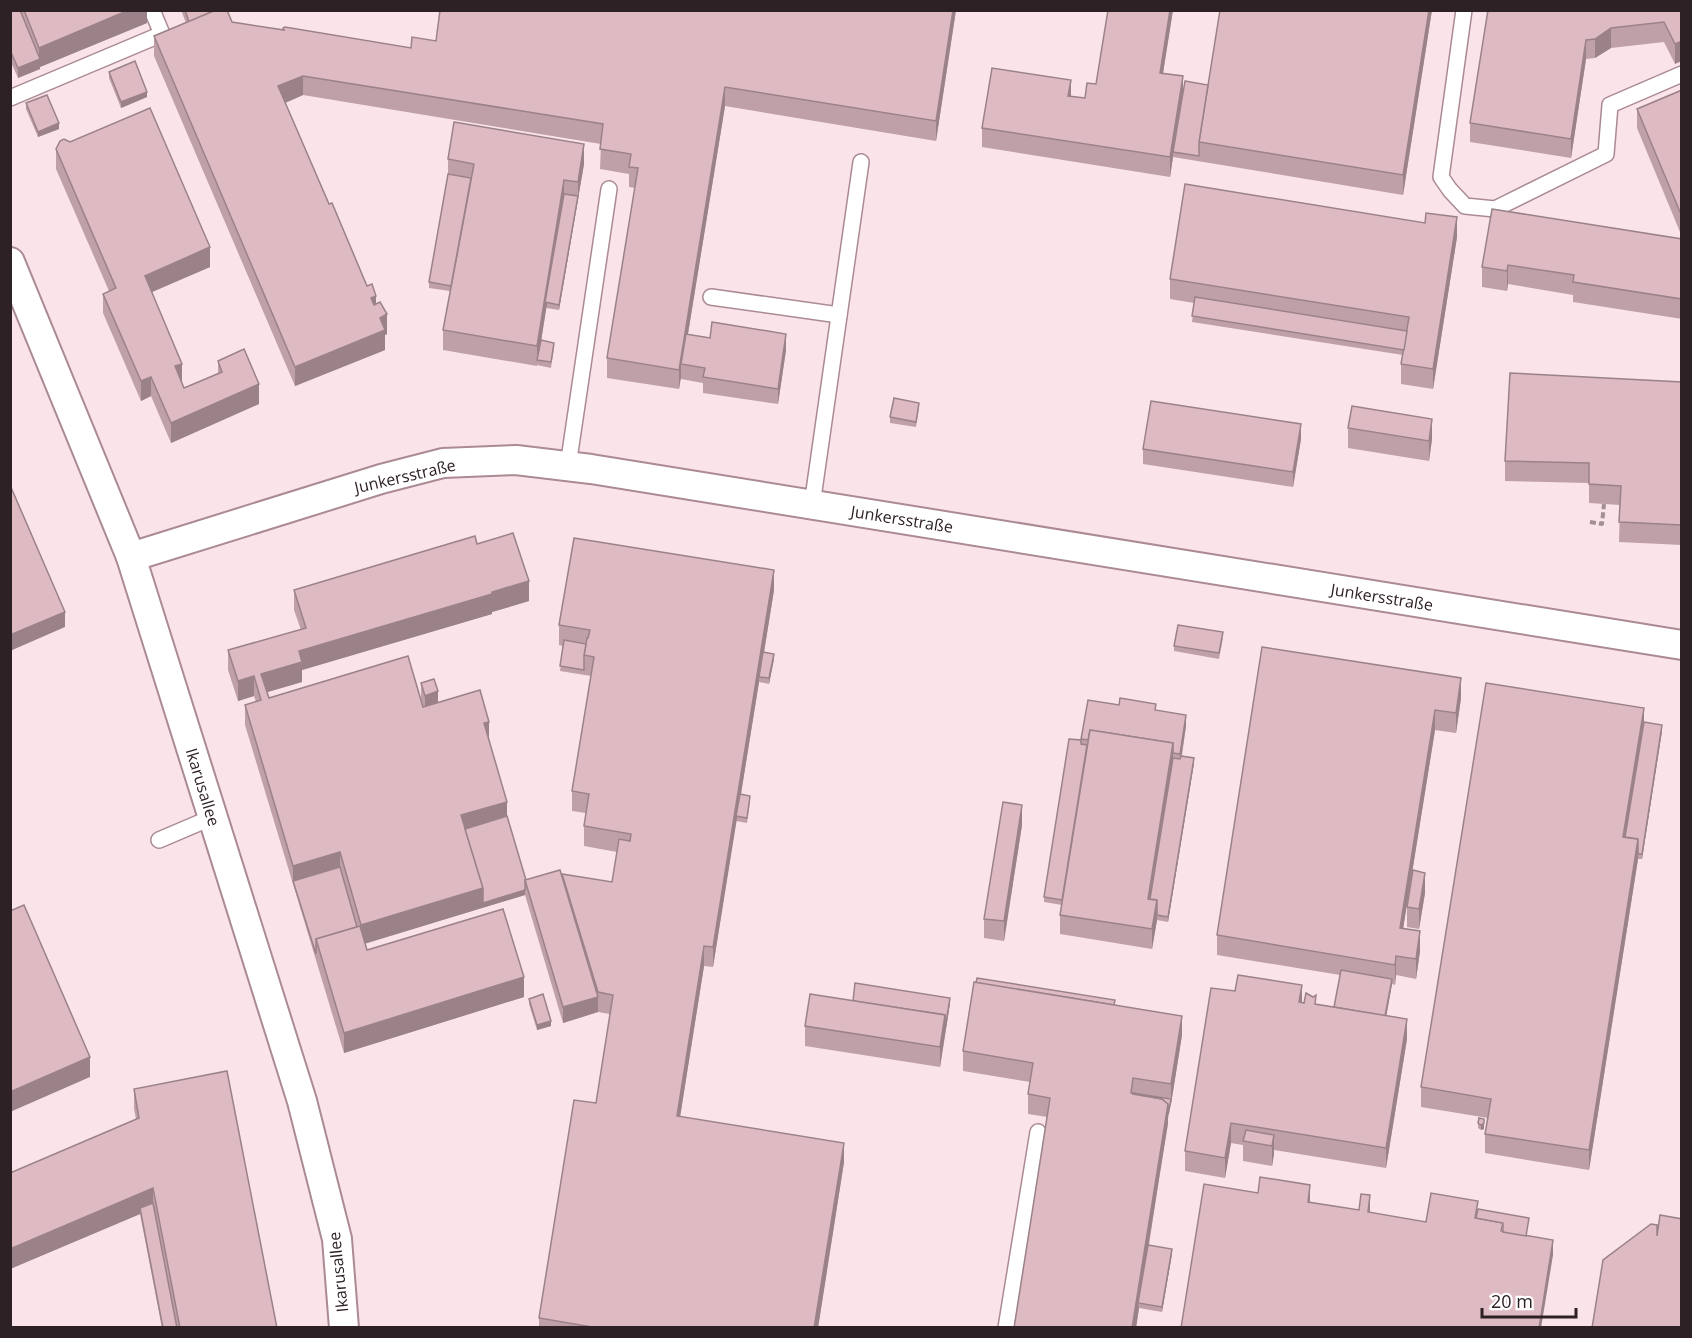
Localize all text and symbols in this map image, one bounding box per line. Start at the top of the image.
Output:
street label: Junkersstraße [350,454,458,499]
street label: Junkersstraße [847,500,955,538]
street label: Junkersstraße [1327,578,1435,616]
street label: Ikarusallee [181,745,225,829]
street label: Ikarusallee [323,1231,353,1313]
scale bar [1482,1281,1576,1319]
text: 20 m [1491,1289,1533,1313]

